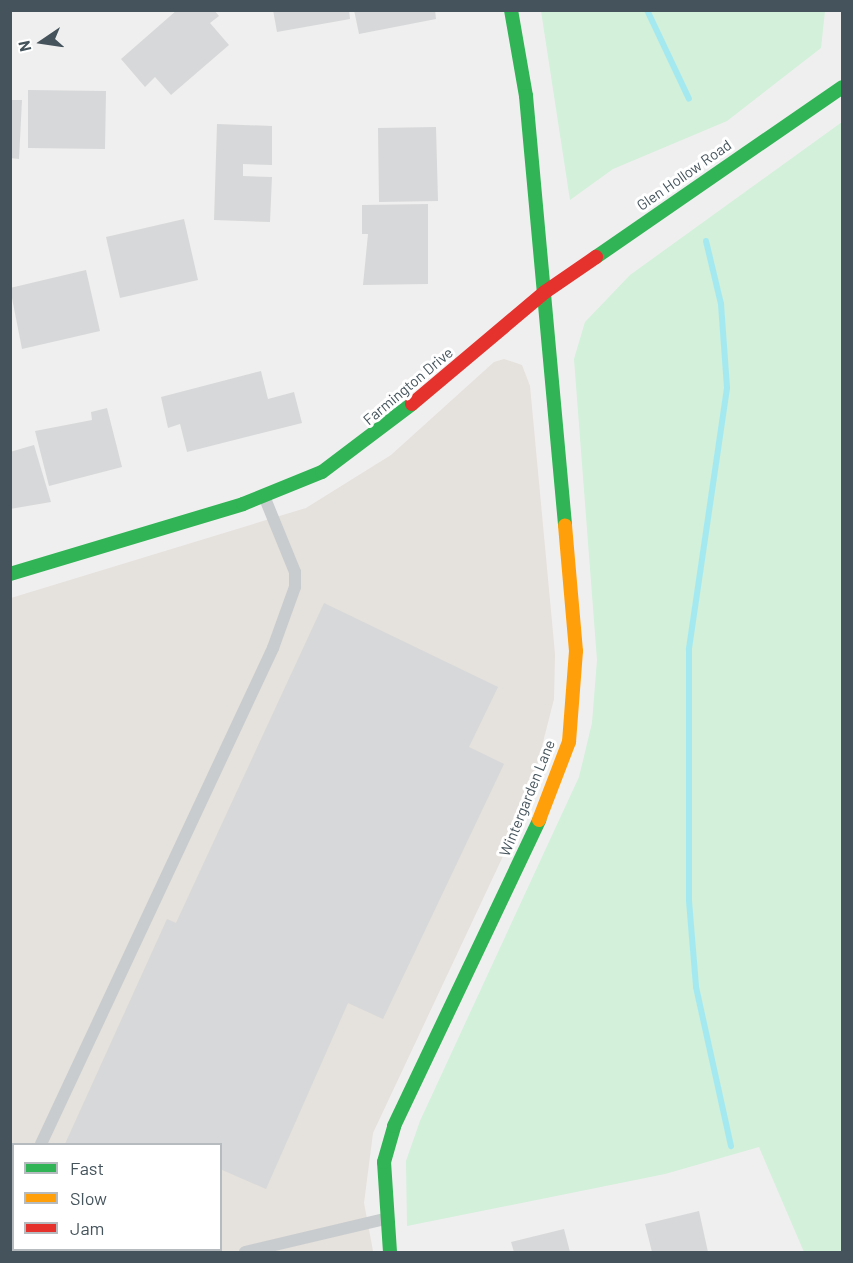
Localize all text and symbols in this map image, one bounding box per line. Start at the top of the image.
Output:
north arrow [12,12,72,72]
text: N [14,39,34,53]
street label: Glen Hollow Road [633,136,735,214]
street label: Farmington Drive [360,343,456,429]
street label: Wintergarden Lane [495,737,559,859]
legend [12,1143,222,1251]
text: Fast [70,1157,104,1179]
text: Slow [70,1187,107,1209]
text: Jam [70,1217,104,1239]

